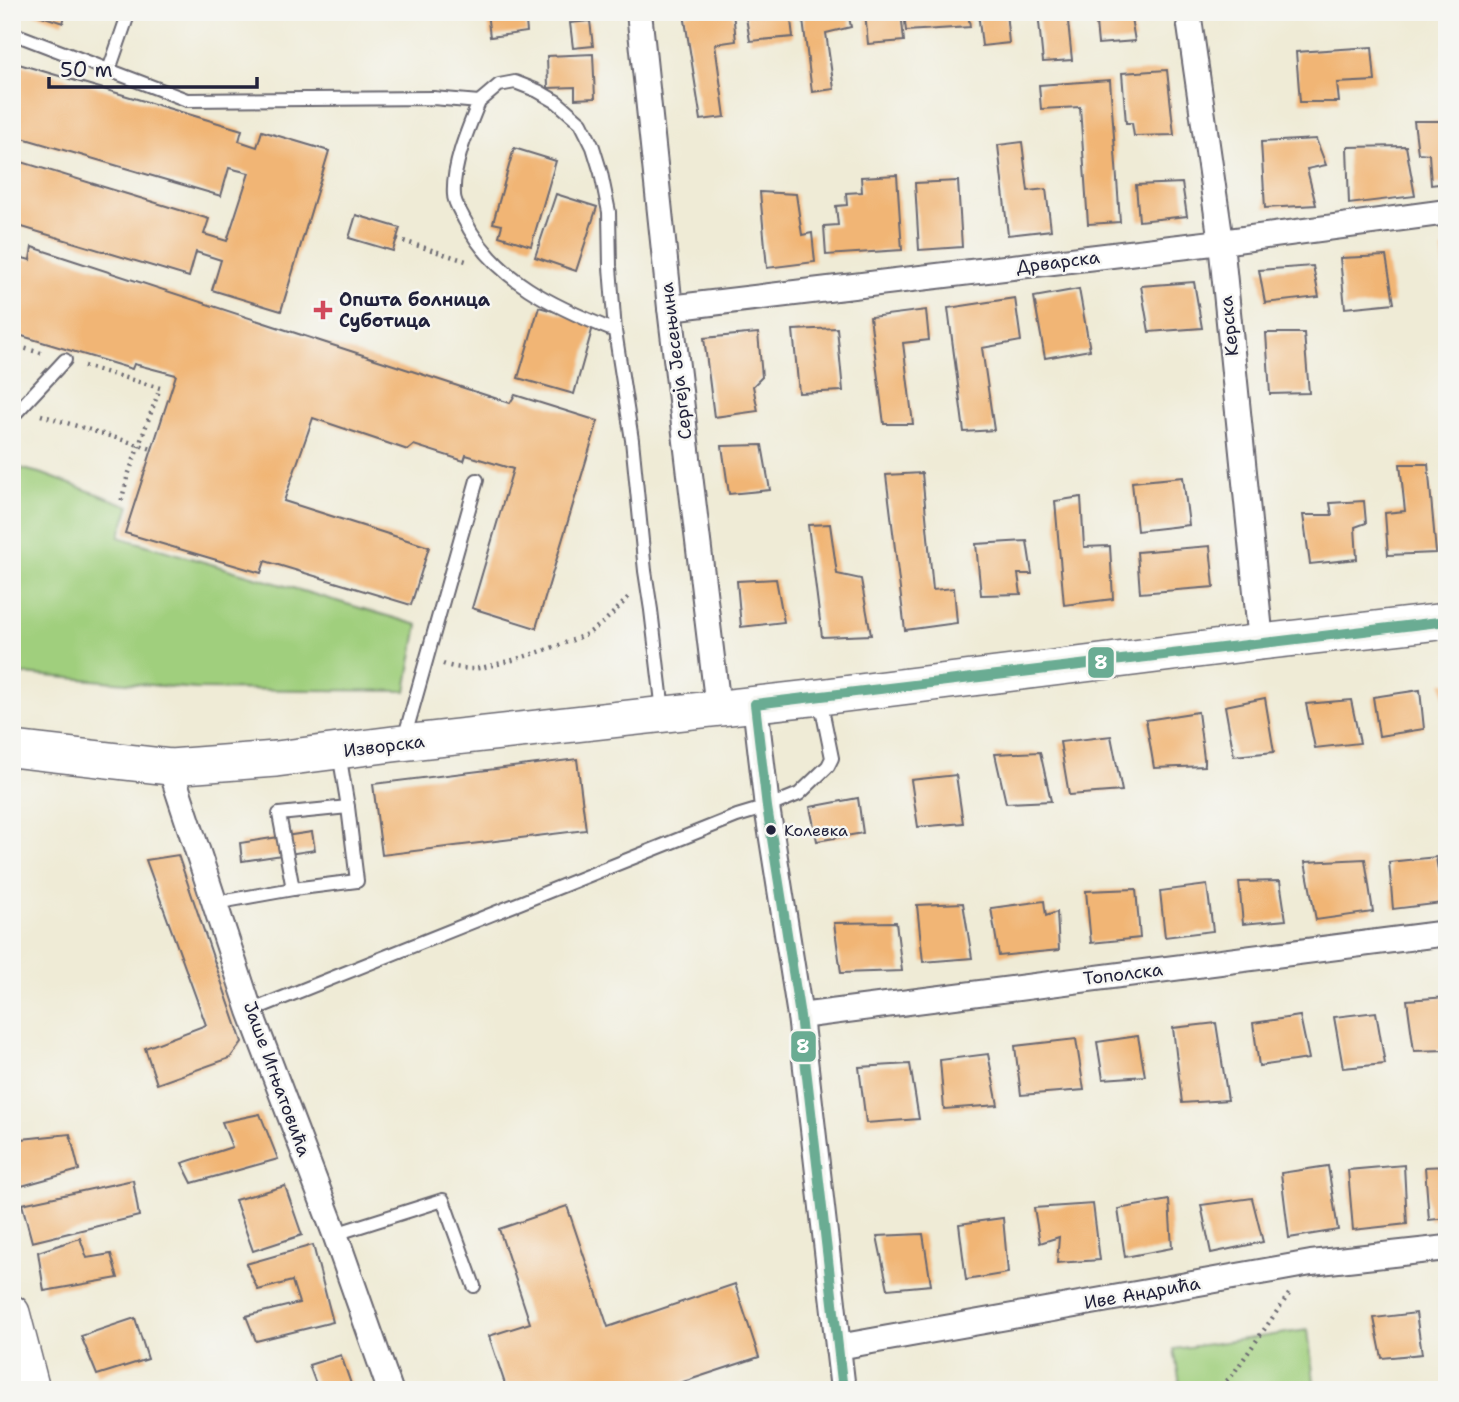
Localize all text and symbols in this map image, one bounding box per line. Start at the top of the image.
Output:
scale bar [49,46,257,90]
text: 50 m [60,56,113,84]
street label: Дрварска [1015,245,1101,279]
street label: Сергеја Јесењина [654,281,698,441]
place label: Општа болница Суботица [339,288,491,333]
street label: Керска [1214,295,1244,357]
marker: Општа болница Суботица [313,300,333,320]
line badge: 8 [1087,646,1115,679]
text: 8 [1094,650,1108,675]
street label: Изворска [342,729,426,763]
place label: Колевка [784,820,848,841]
marker: Колевка [764,823,778,837]
street label: Тополска [1082,957,1164,991]
street label: Јаше Игњатовића [238,998,316,1160]
line badge: 8 [790,1030,817,1063]
text: 8 [796,1034,810,1059]
street label: Иве Андрића [1082,1271,1202,1315]

